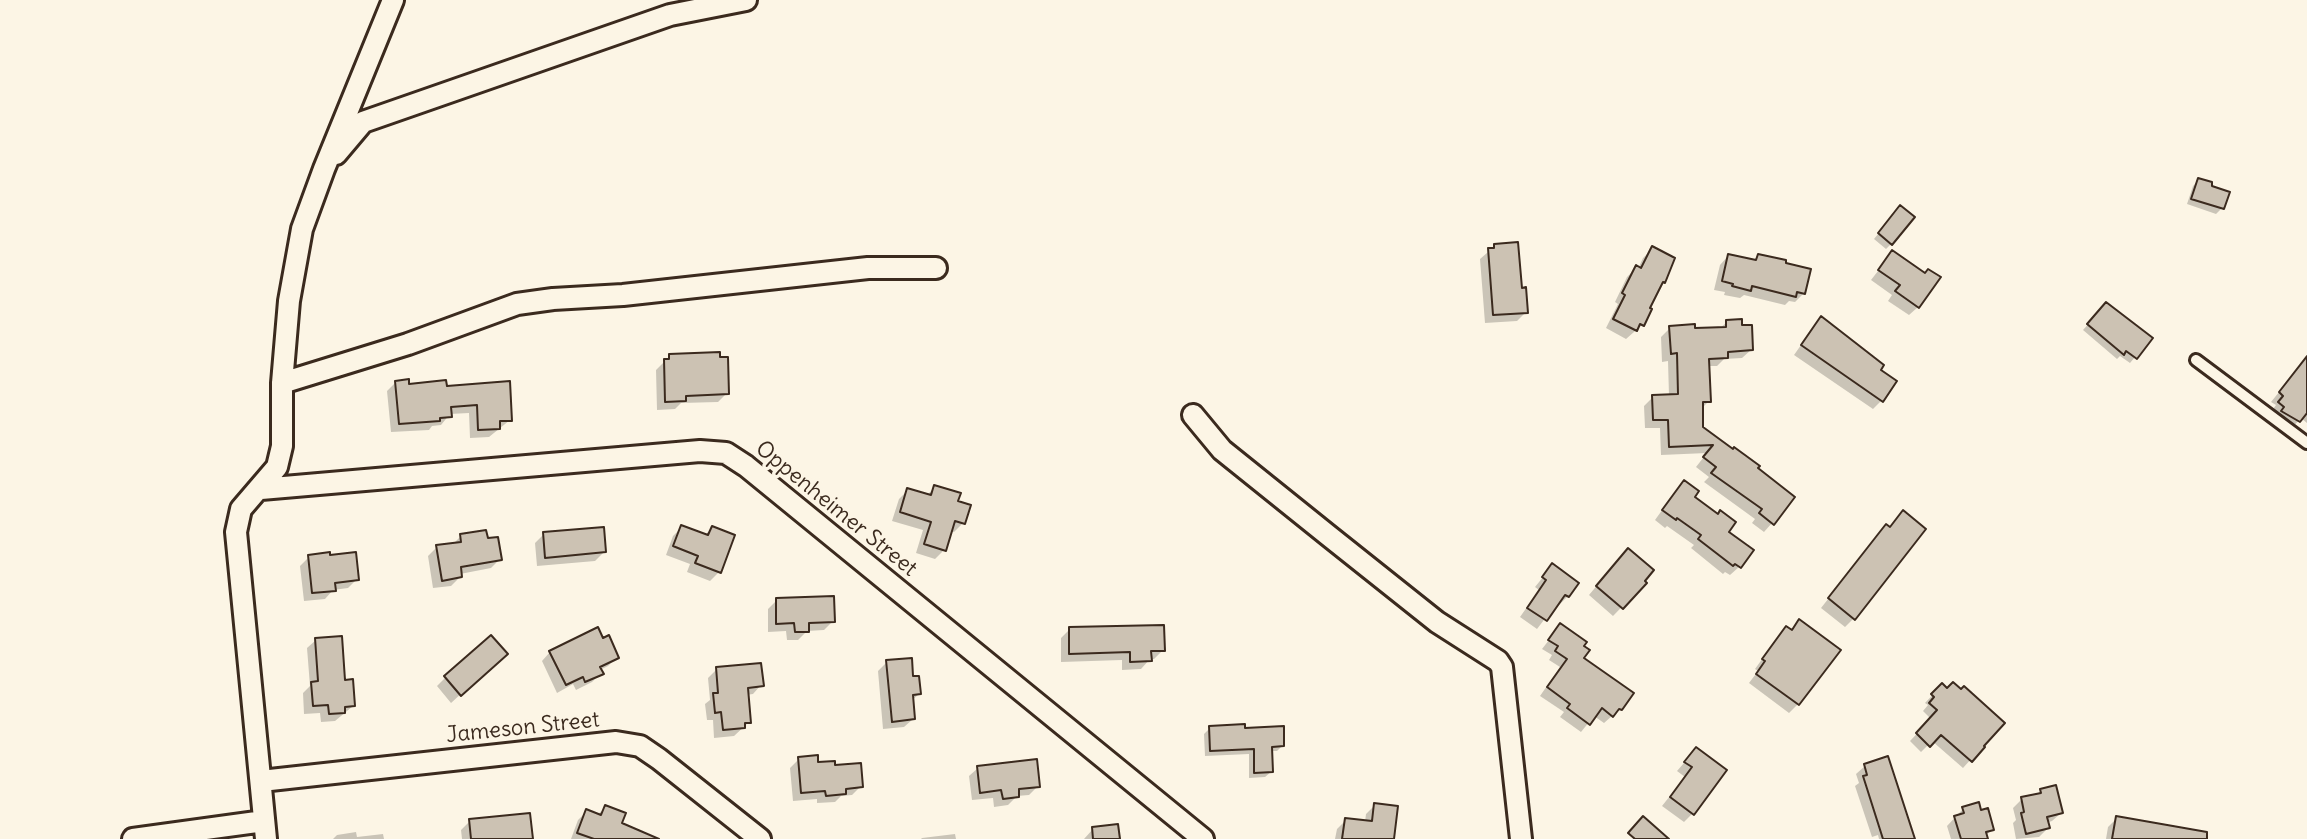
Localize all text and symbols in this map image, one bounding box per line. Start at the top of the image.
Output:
street label: Oppenheimer Street [750,436,922,582]
street label: Jameson Street [445,707,601,749]

